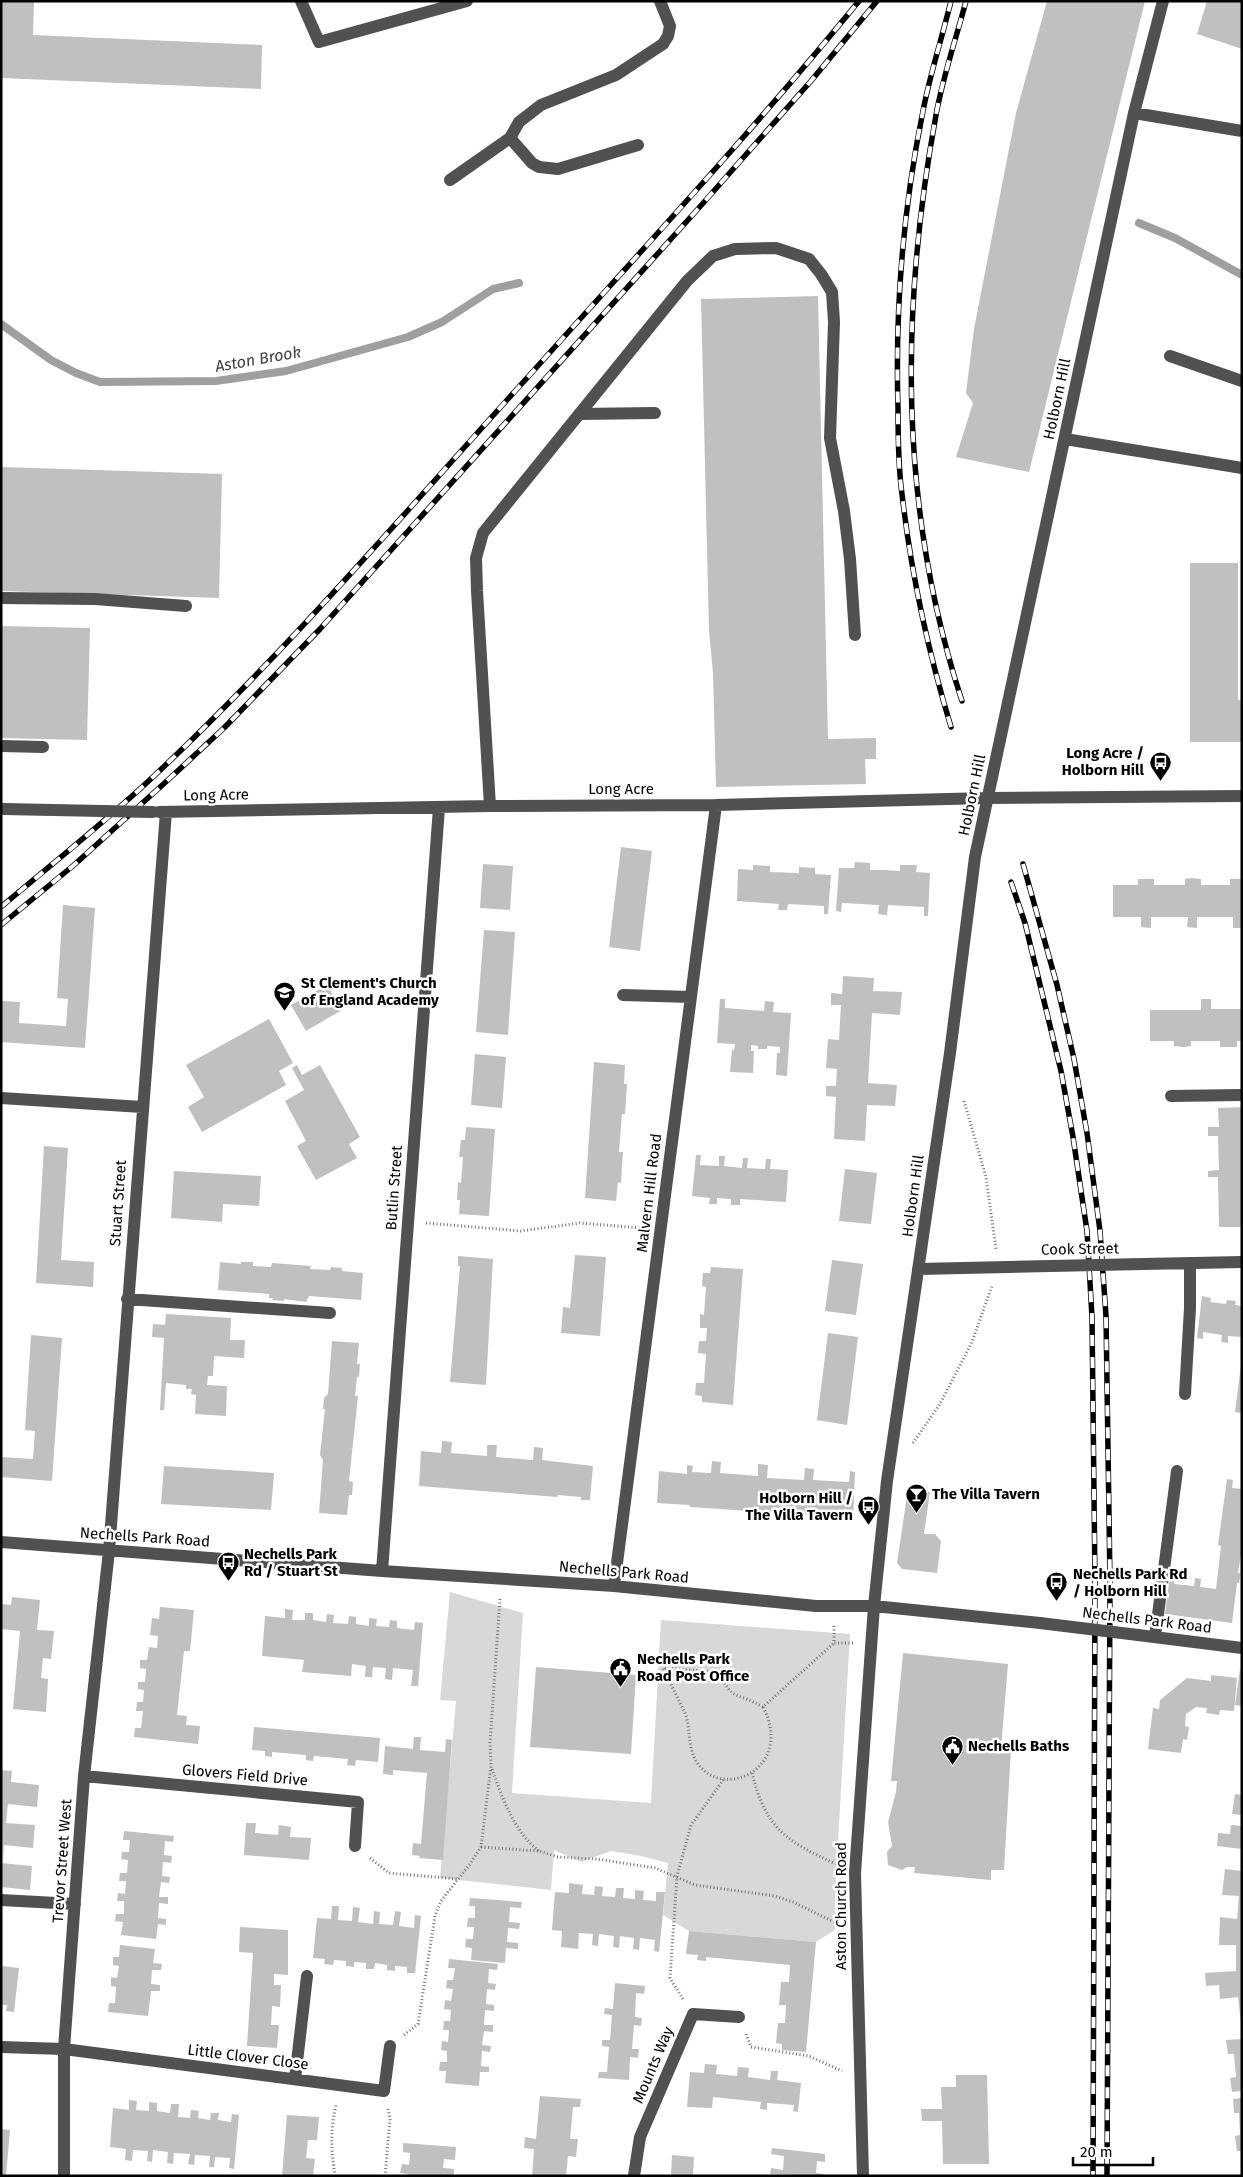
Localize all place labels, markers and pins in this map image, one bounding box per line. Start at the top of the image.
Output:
place label: Long Acre / Holborn Hill [1062,744,1145,779]
bus stop icon: Long Acre / Holborn Hill [1148,750,1172,781]
place label: St Clement's Church of England Academy [301,974,439,1009]
school or university icon: St Clement's Church of England Academy [273,980,297,1011]
bar icon: The Villa Tavern [904,1482,928,1513]
place label: The Villa Tavern [932,1485,1040,1503]
place label: Holborn Hill / The Villa Tavern [745,1489,853,1524]
bus stop icon: Holborn Hill / The Villa Tavern [857,1495,881,1526]
place label: Nechells Park Rd / Stuart St [244,1545,338,1580]
bus stop icon: Nechells Park Rd / Stuart St [216,1551,240,1582]
place label: Nechells Park Rd / Holborn Hill [1073,1565,1187,1600]
bus stop icon: Nechells Park Rd / Holborn Hill [1045,1571,1069,1602]
place label: Nechells Park Road Post Office [637,1650,749,1685]
public building icon: Nechells Park Road Post Office [609,1656,633,1687]
public building icon: Nechells Baths [940,1734,964,1765]
place label: Nechells Baths [968,1737,1069,1755]

